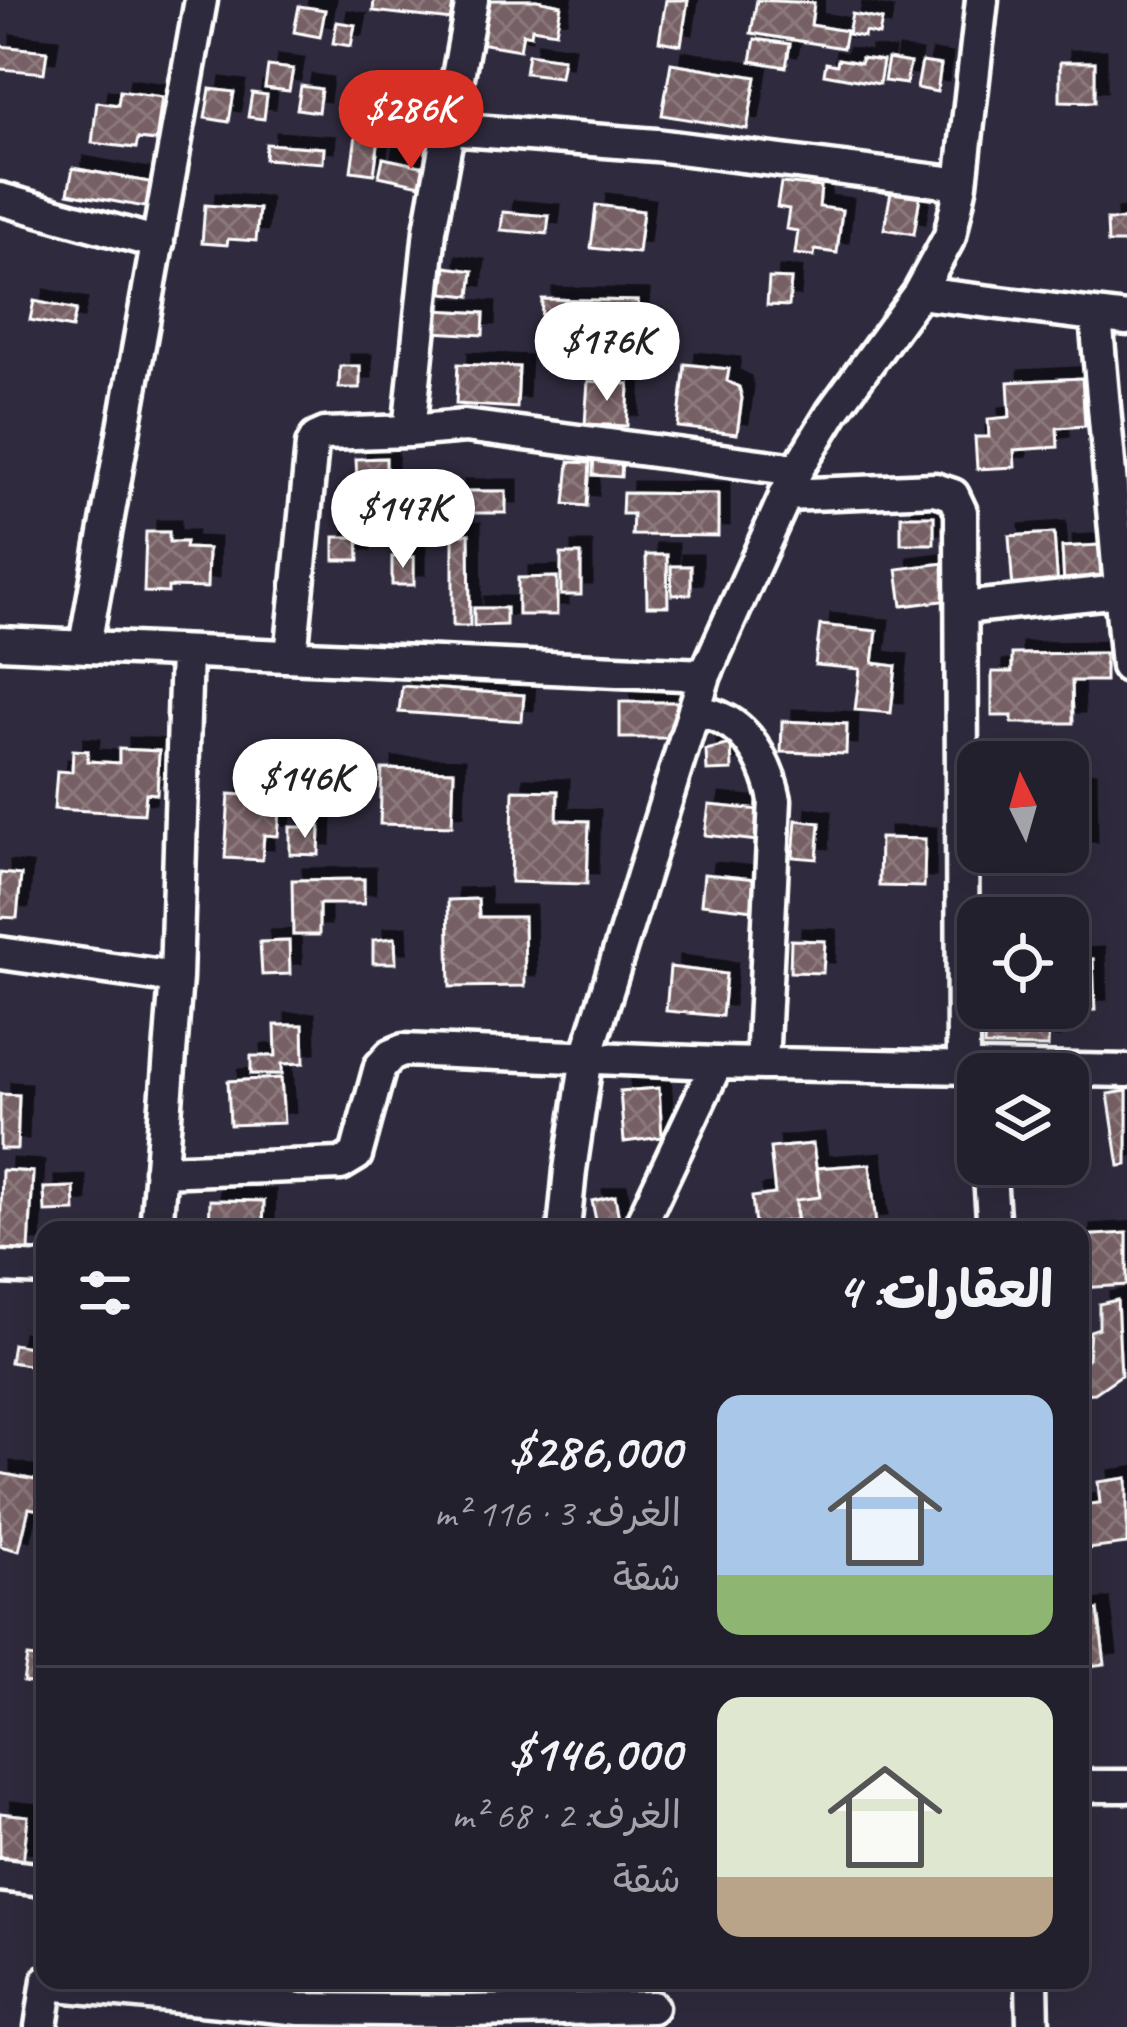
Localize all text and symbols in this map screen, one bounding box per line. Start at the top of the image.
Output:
pin: $286K [327,70,495,172]
text: $286K [366,84,456,133]
pin: $176K [523,302,691,404]
text: $176K [562,316,652,365]
pin: $147K [319,469,487,571]
text: $147K [358,483,448,532]
pin: $146K [221,739,389,841]
north arrow [957,741,1089,873]
map controls [957,741,1089,1185]
text: $146K [260,753,350,802]
button: locate [957,897,1089,1029]
button: layers [957,1053,1089,1185]
text: العقارات: 4 [837,1258,1053,1322]
icon: filters [72,1260,138,1326]
text: $286,000 [509,1419,681,1483]
icon: home [813,1443,957,1587]
text: الغرف: 3 · 116 m² [434,1489,681,1538]
text: شقة [613,1553,681,1602]
text: $146,000 [509,1721,681,1785]
icon: home [813,1745,957,1889]
text: الغرف: 2 · 68 m² [451,1791,681,1840]
text: شقة [613,1855,681,1904]

